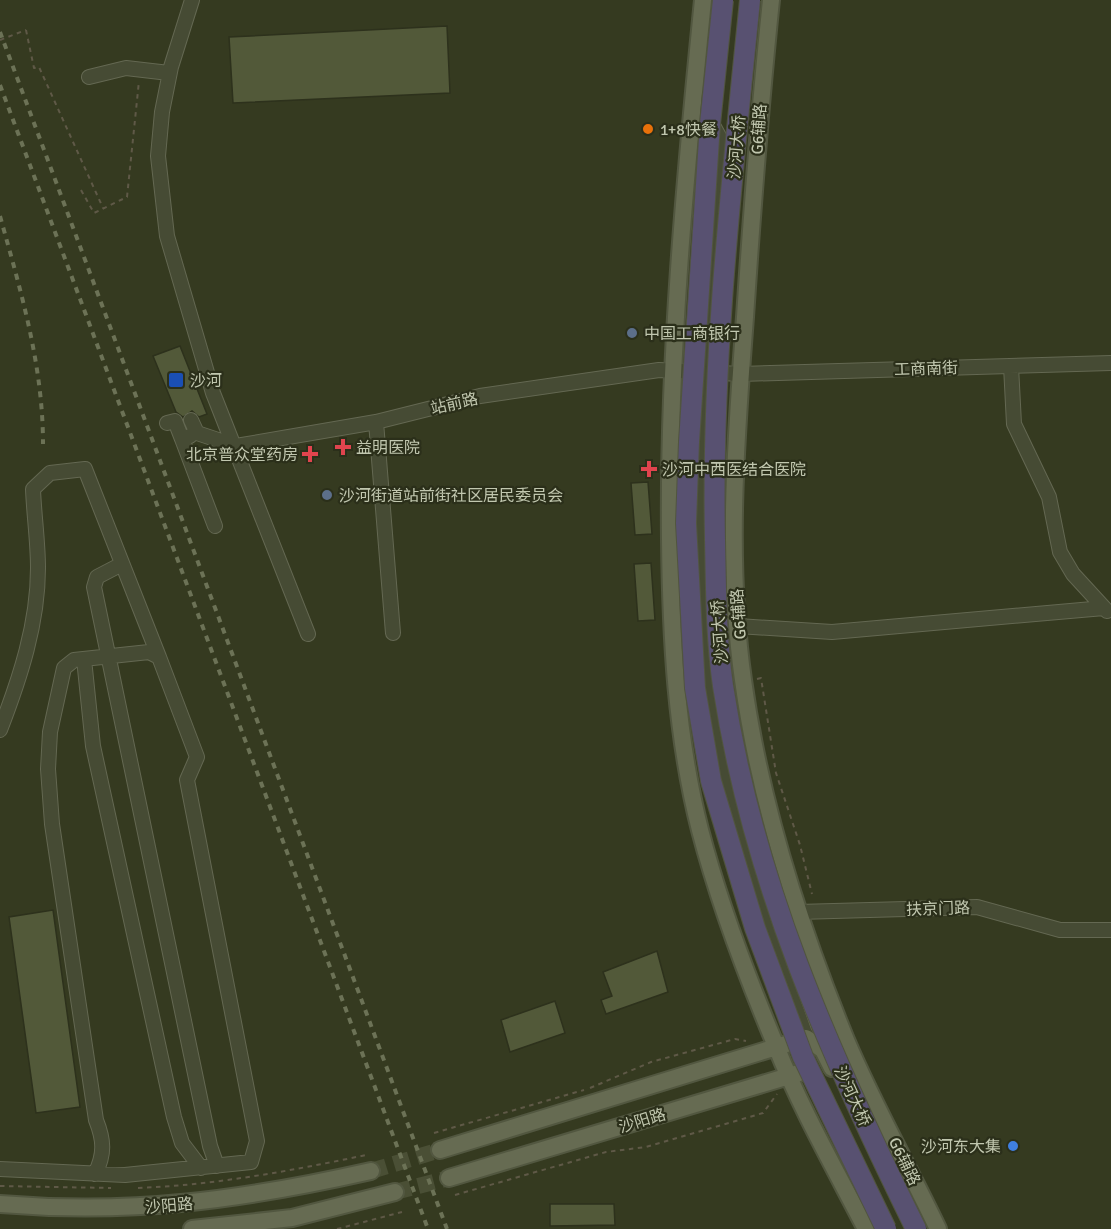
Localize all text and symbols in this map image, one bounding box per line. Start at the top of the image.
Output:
street label: G6辅路 [747,103,771,155]
street label: 沙河大桥 [724,114,750,180]
place label: 1+8快餐 [660,120,717,140]
marker: 1+8快餐 [641,122,655,136]
place label: 中国工商银行 [644,324,740,344]
marker: 中国工商银行 [625,326,639,340]
street label: 工商南街 [894,358,958,380]
marker: 沙河 [167,371,185,389]
place label: 沙河 [190,371,222,391]
street label: 站前路 [429,389,480,419]
marker: 益明医院 [334,438,352,456]
place label: 益明医院 [356,438,420,458]
place label: 北京普众堂药房 [186,445,298,465]
marker: 北京普众堂药房 [303,447,317,461]
marker: 沙河中西医结合医院 [640,460,658,478]
place label: 沙河中西医结合医院 [662,460,806,480]
place label: 沙河街道站前街社区居民委员会 [339,486,563,506]
marker: 沙河街道站前街社区居民委员会 [320,488,334,502]
street label: G6辅路 [727,588,751,640]
street label: 沙河大桥 [708,599,732,665]
street label: 扶京门路 [906,898,970,920]
street label: 沙河大桥 [830,1063,875,1130]
street label: 沙阳路 [616,1104,668,1138]
street label: G6辅路 [884,1134,924,1189]
place label: 沙河东大集 [921,1137,1001,1157]
marker: 沙河东大集 [1006,1139,1020,1153]
street label: 沙阳路 [144,1194,194,1218]

